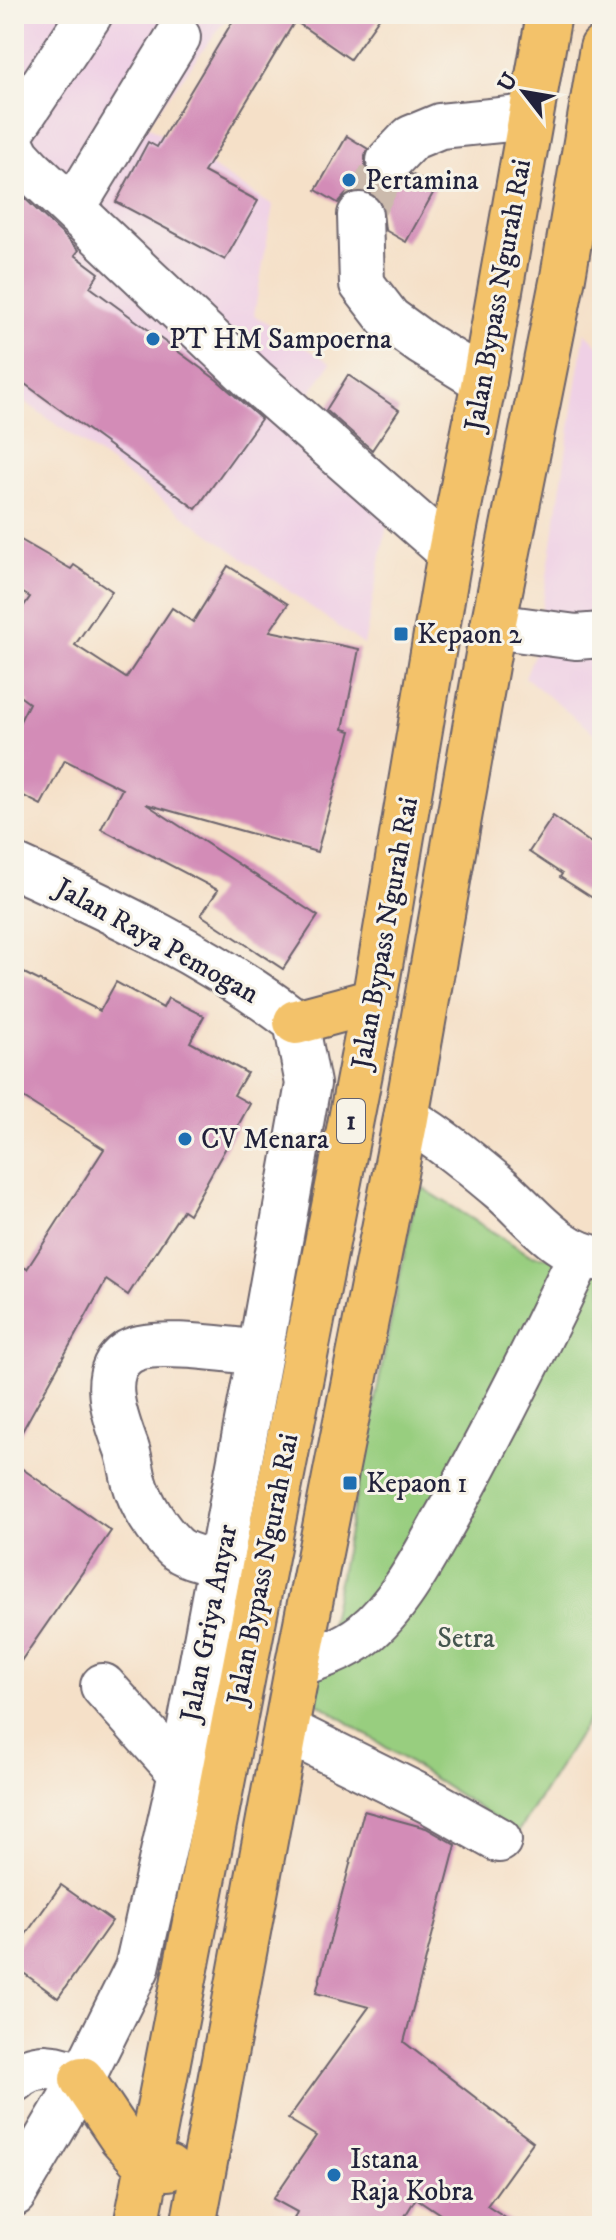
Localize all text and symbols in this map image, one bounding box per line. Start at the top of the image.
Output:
north arrow [484,52,564,132]
text: U [492,68,524,97]
street label: Jalan Bypass Ngurah Rai [456,156,539,437]
place label: Pertamina [365,163,479,198]
marker: Pertamina [340,171,358,189]
place label: PT HM Sampoerna [169,322,392,357]
marker: PT HM Sampoerna [144,330,162,348]
place label: Kepaon 2 [417,617,522,652]
marker: Kepaon 2 [392,625,410,643]
street label: Jalan Bypass Ngurah Rai [343,794,426,1075]
street label: Jalan Raya Pemogan [47,869,265,1012]
road number: 1 [337,1099,365,1143]
place label: CV Menara [201,1122,329,1157]
marker: CV Menara [176,1130,194,1148]
street label: Jalan Bypass Ngurah Rai [219,1431,306,1710]
place label: Kepaon 1 [366,1466,467,1501]
marker: Kepaon 1 [341,1474,359,1492]
street label: Jalan Griya Anyar [172,1521,245,1727]
park label: Setra [437,1621,495,1656]
place label: Istana Raja Kobra [350,2142,474,2209]
marker: Istana Raja Kobra [325,2166,343,2184]

